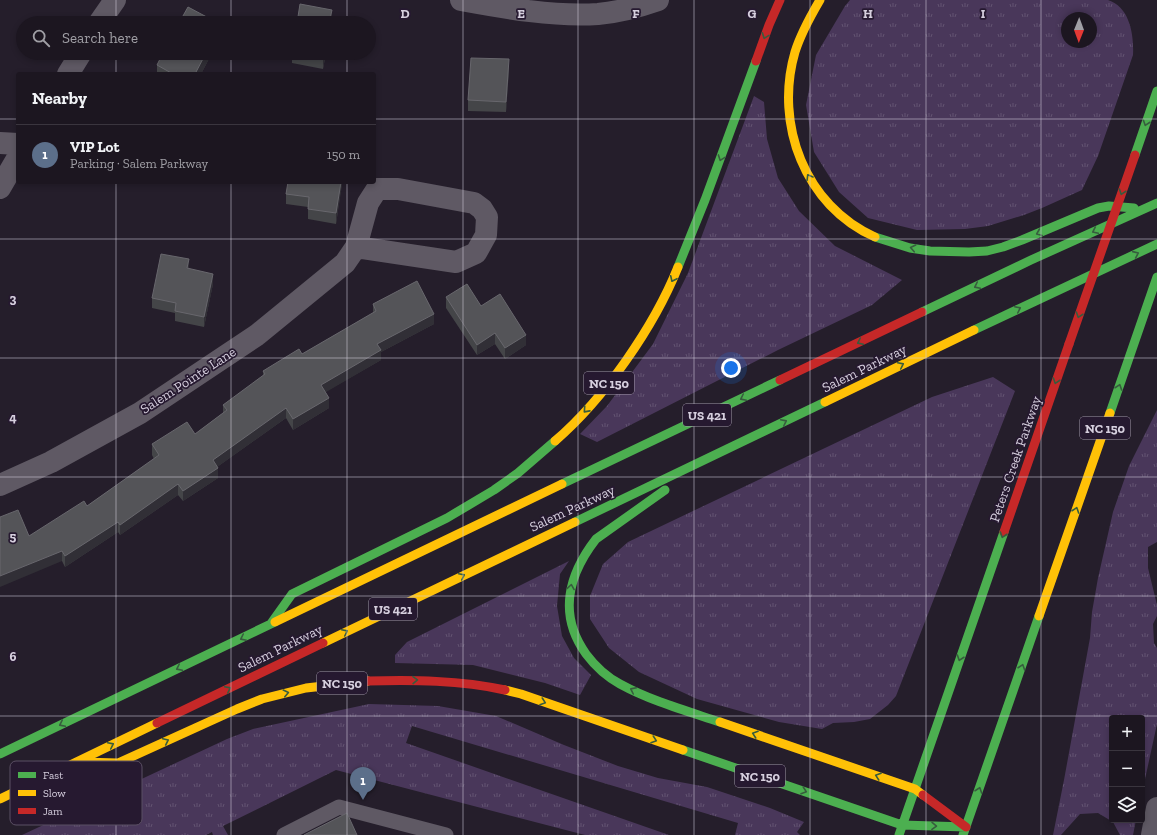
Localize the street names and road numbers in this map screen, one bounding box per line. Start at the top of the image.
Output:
street label: Salem Parkway [819,340,910,396]
street label: Salem Pointe Lane [137,343,240,418]
road number: NC 150 [584,372,634,394]
street label: Peters Creek Parkway [986,393,1045,524]
road number: US 421 [683,404,731,426]
road number: NC 150 [1080,417,1130,439]
street label: Salem Parkway [527,481,618,536]
road number: US 421 [369,598,417,620]
street label: Salem Parkway [235,620,326,676]
road number: NC 150 [317,672,367,694]
road number: NC 150 [735,765,785,787]

